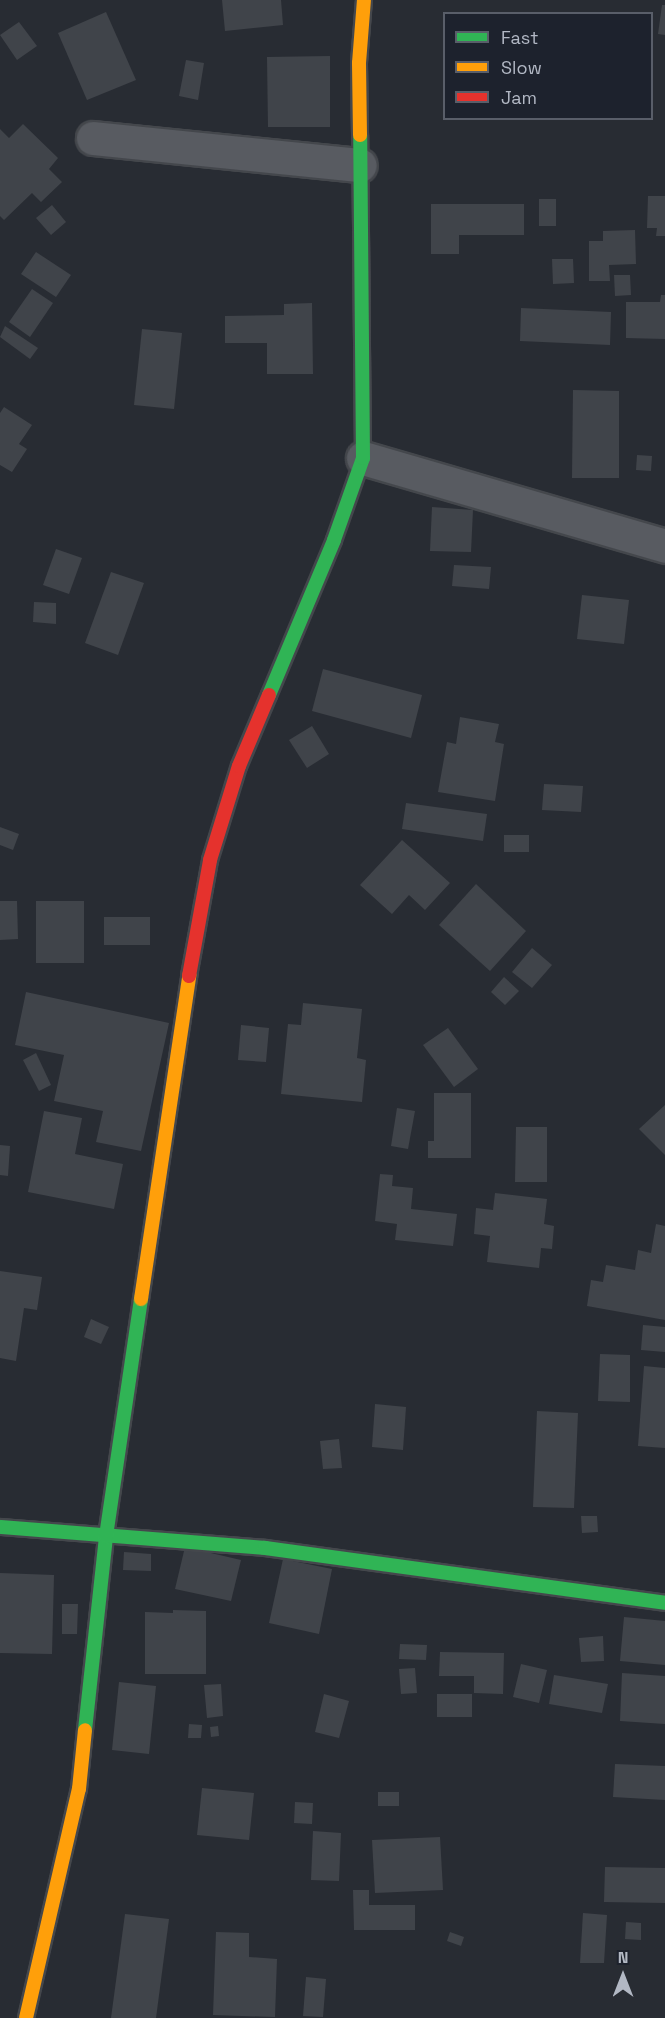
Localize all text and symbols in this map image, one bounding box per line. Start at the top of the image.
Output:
legend [443,12,653,120]
text: Fast [501,26,538,49]
text: Slow [501,56,542,79]
text: Jam [501,86,537,109]
north arrow [593,1946,653,2006]
text: N [618,1947,628,1968]

